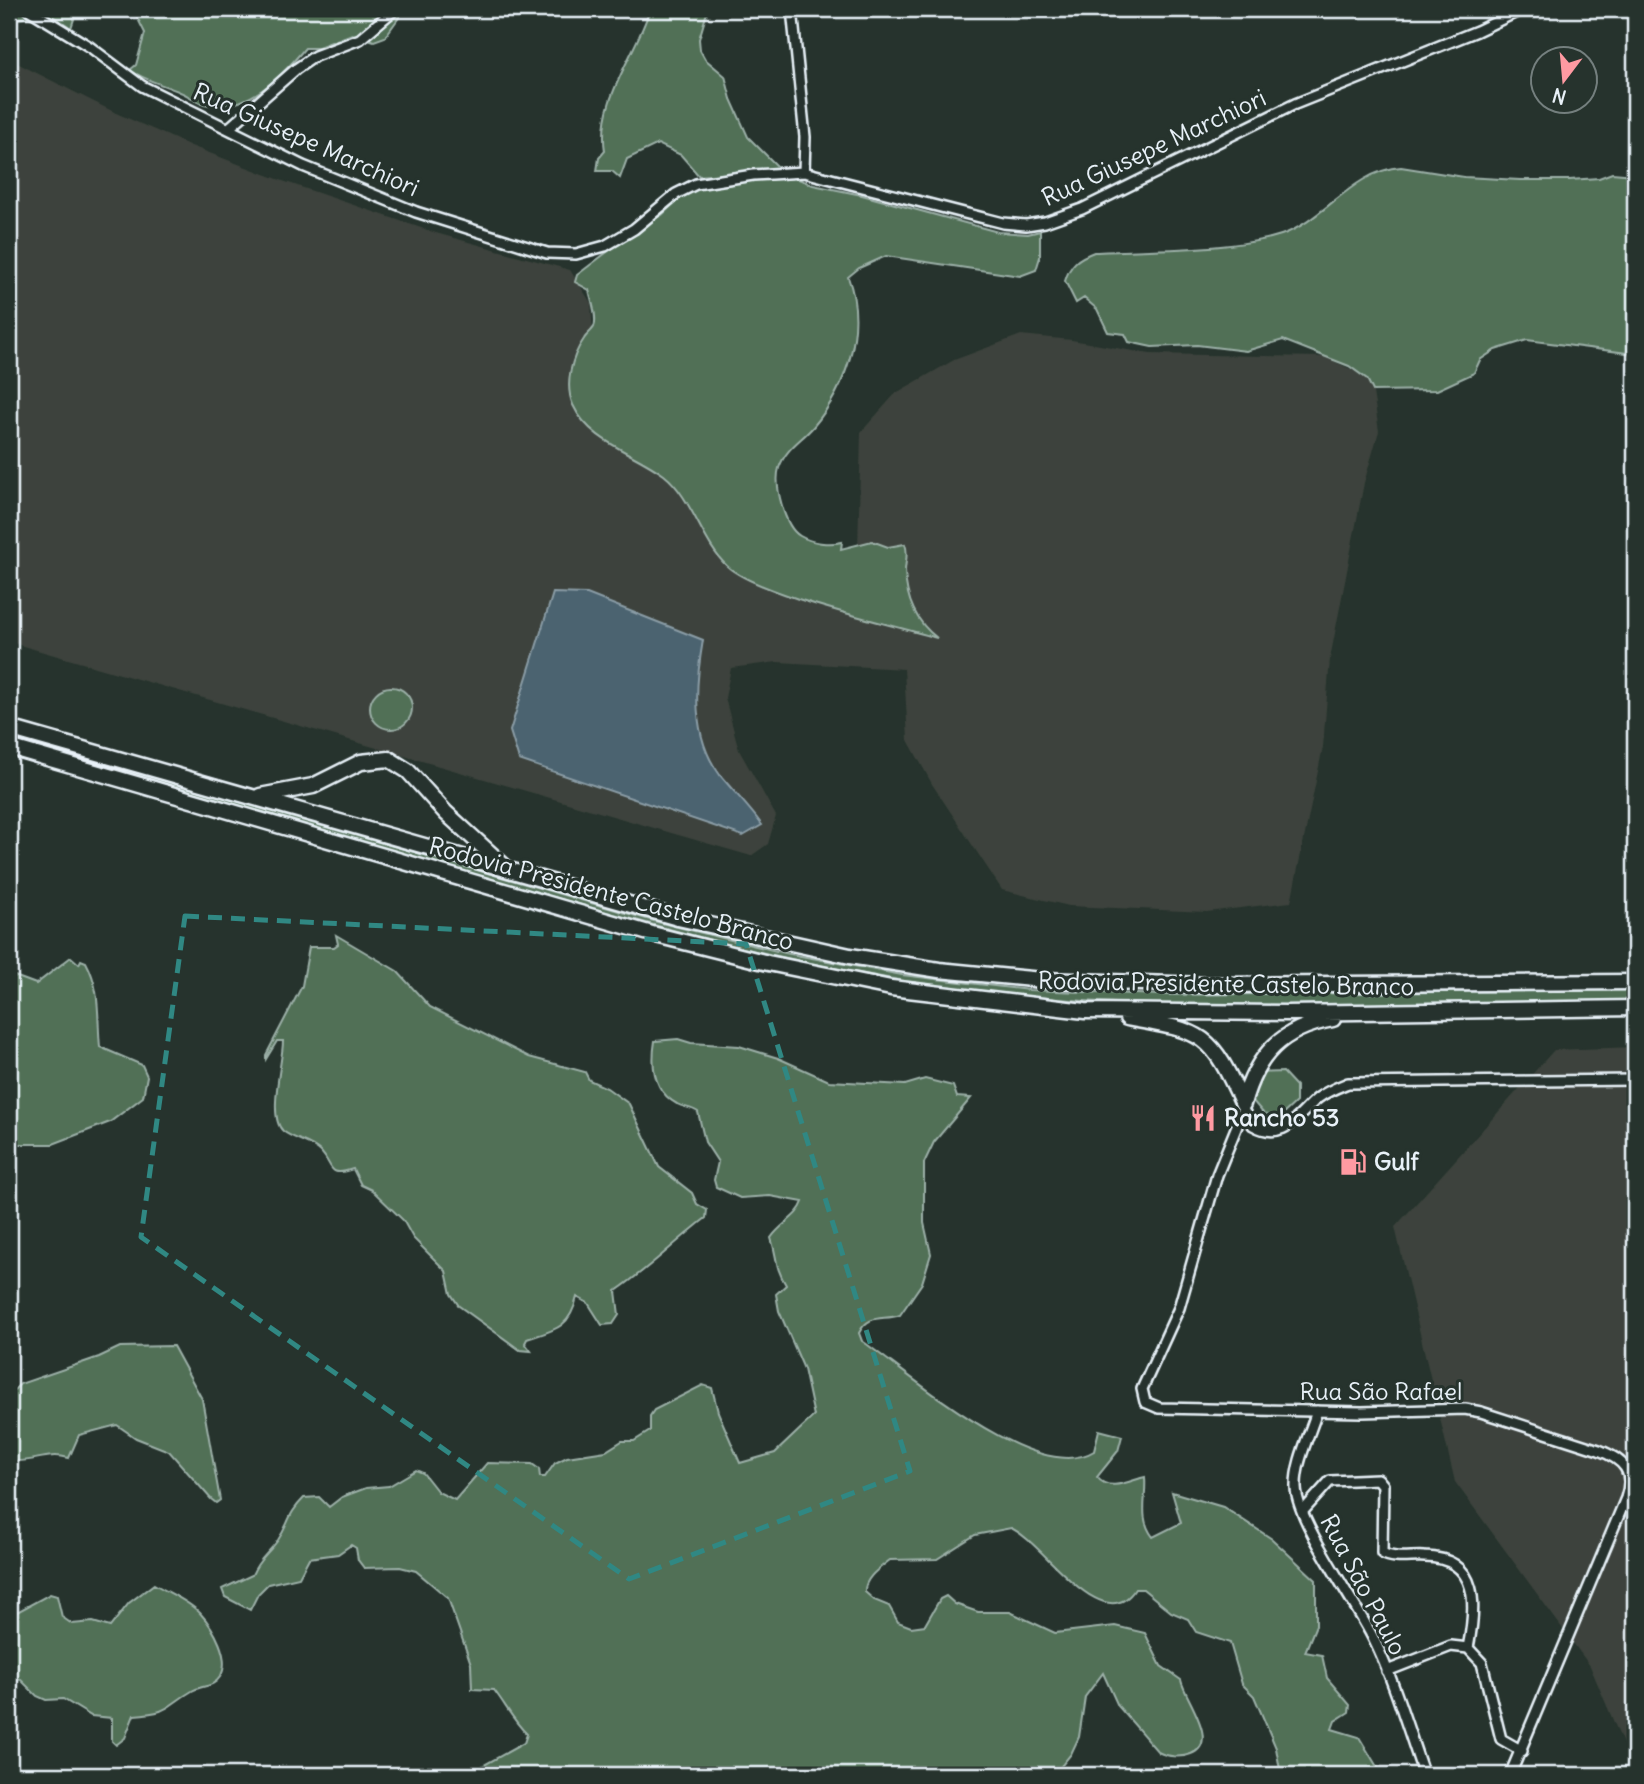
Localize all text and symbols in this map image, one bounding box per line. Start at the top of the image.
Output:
north arrow [1528,46,1598,116]
street label: Rua Giusepe Marchiori [189,76,424,202]
street label: Rua Giusepe Marchiori [1037,82,1271,212]
text: N [1550,83,1569,110]
street label: Rodovia Presidente Castelo Branco [426,830,797,956]
street label: Rodovia Presidente Castelo Branco [1038,965,1414,1001]
place label: Rancho 53 [1224,1102,1339,1132]
restaurant icon: Rancho 53 [1188,1103,1218,1133]
place label: Gulf [1374,1146,1420,1176]
fuel station icon: Gulf [1338,1147,1368,1177]
street label: Rua São Rafael [1300,1376,1462,1406]
street label: Rua São Paulo [1314,1509,1413,1660]

